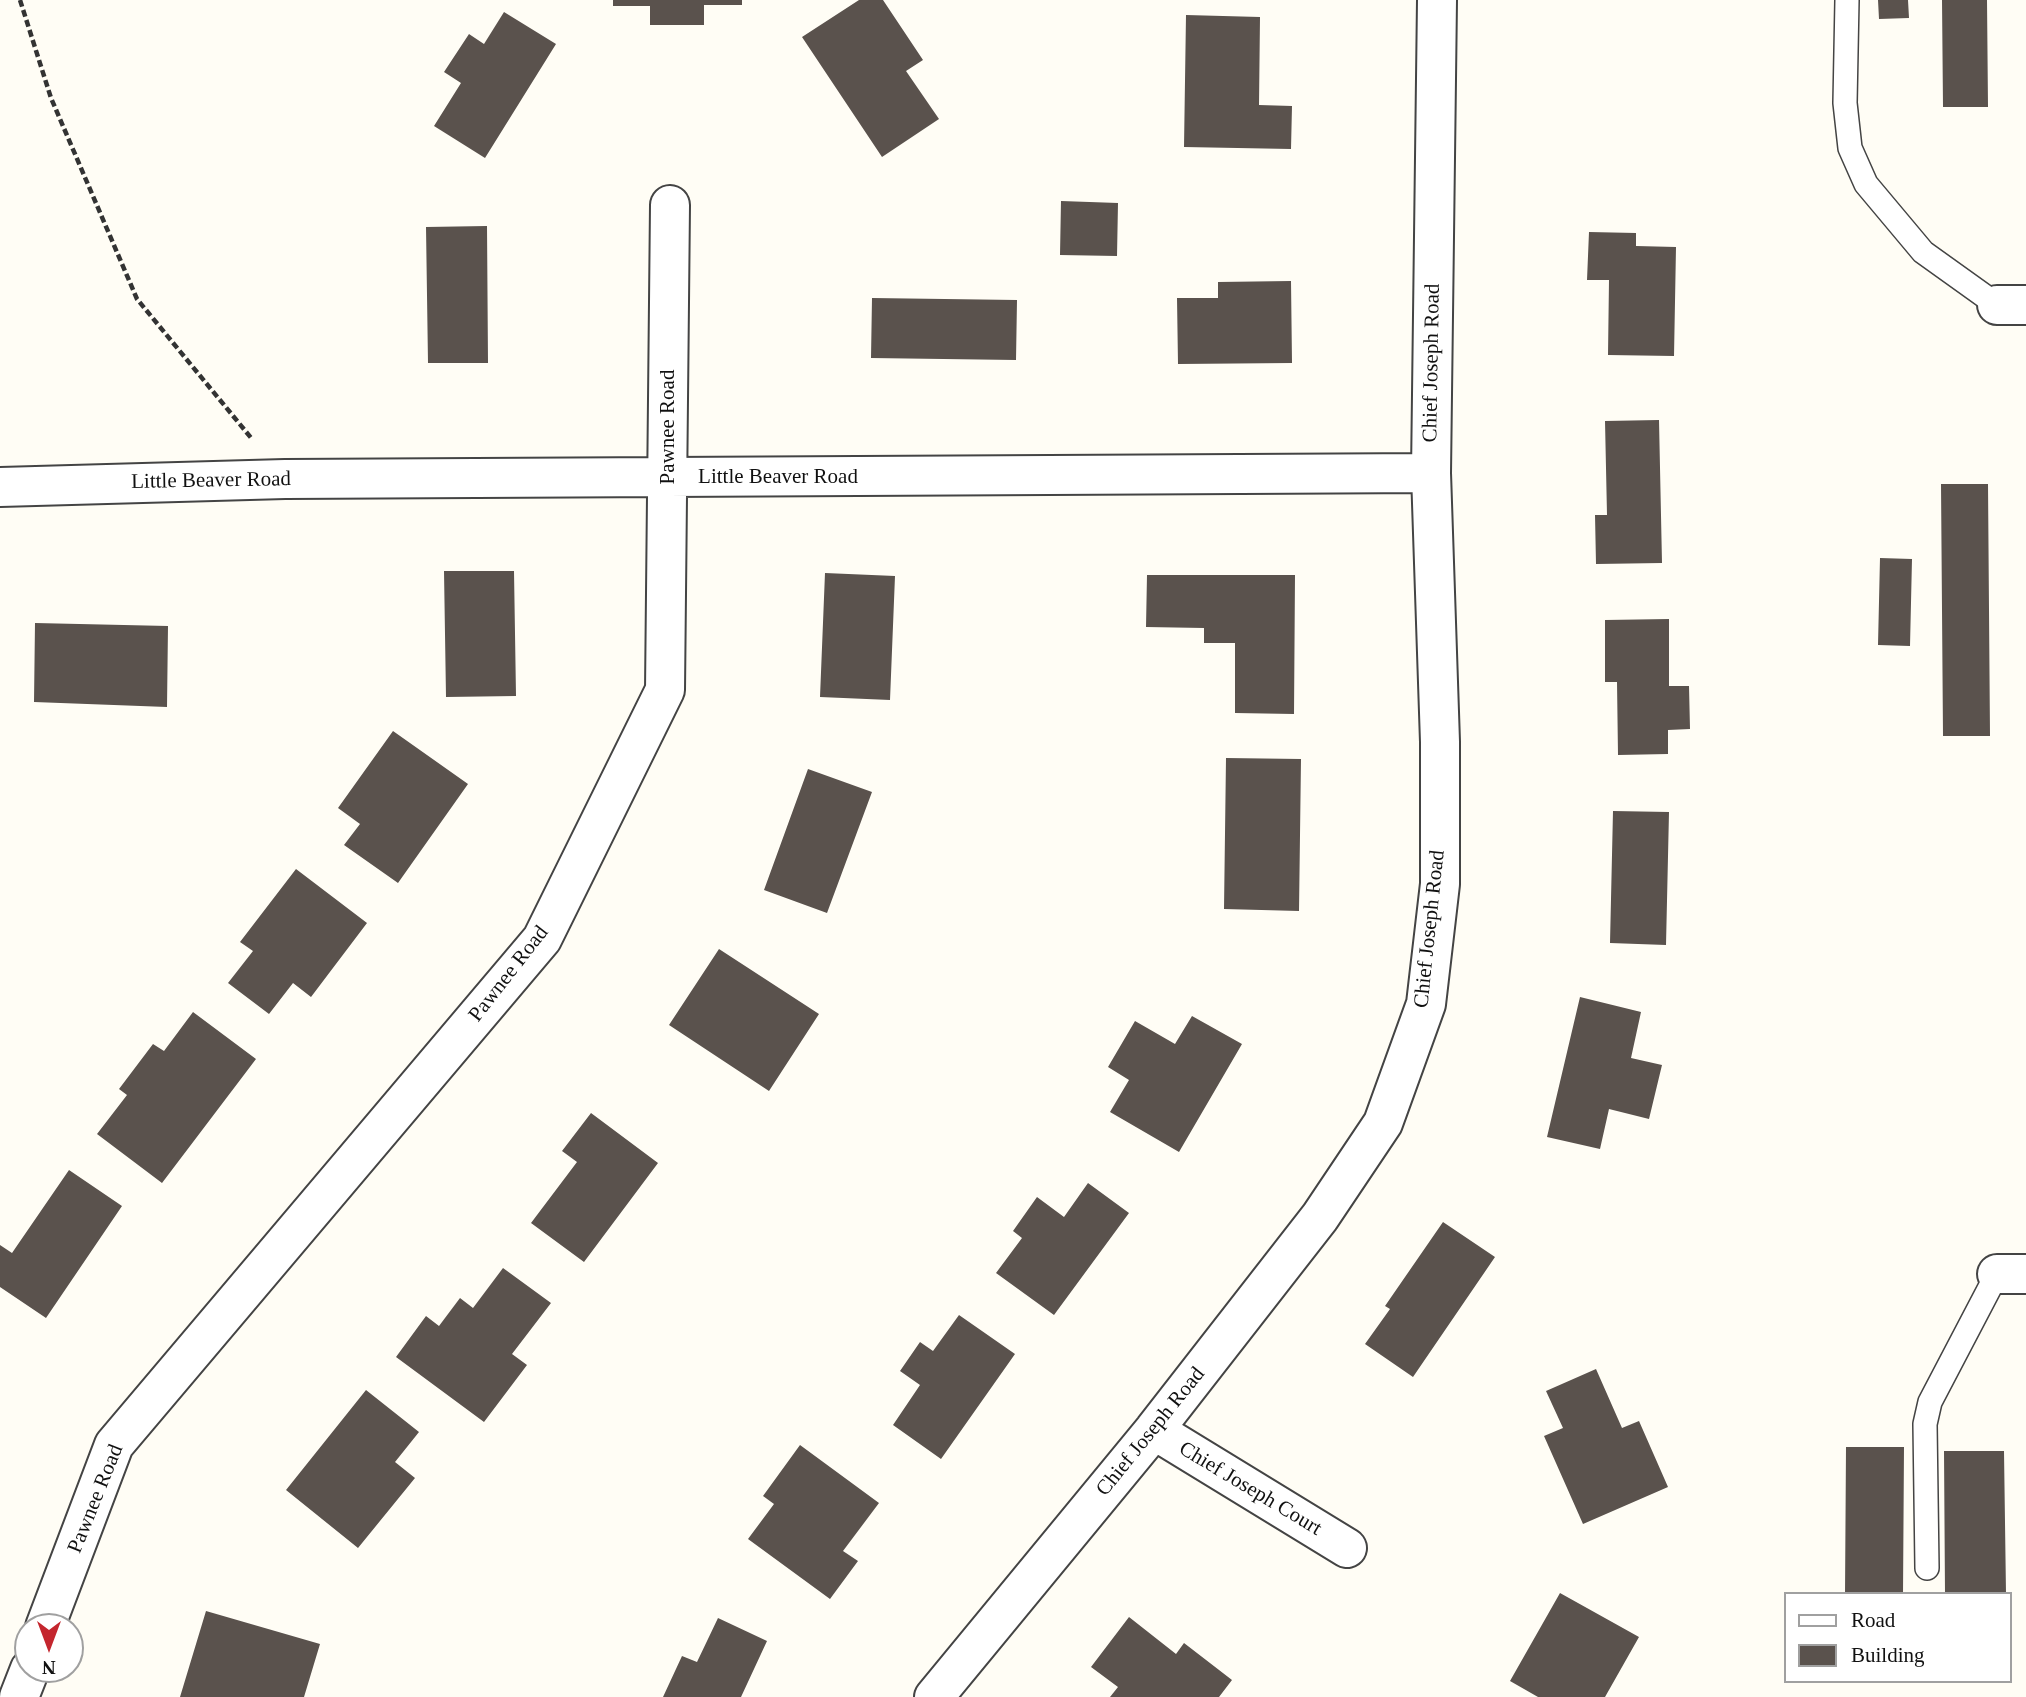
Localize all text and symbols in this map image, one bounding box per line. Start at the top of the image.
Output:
street label: Chief Joseph Road [1418,283,1446,443]
street label: Pawnee Road [655,370,681,484]
street label: Little Beaver Road [698,464,858,490]
street label: Little Beaver Road [131,467,291,495]
street label: Chief Joseph Road [1409,849,1451,1009]
street label: Pawnee Road [464,921,554,1027]
street label: Chief Joseph Road [1091,1362,1211,1502]
street label: Chief Joseph Court [1174,1436,1326,1542]
street label: Pawnee Road [63,1441,129,1557]
legend [1784,1592,2012,1683]
text: Road [1851,1608,1895,1632]
north arrow [14,1613,84,1683]
text: Building [1851,1643,1925,1667]
text: N [42,1657,56,1678]

